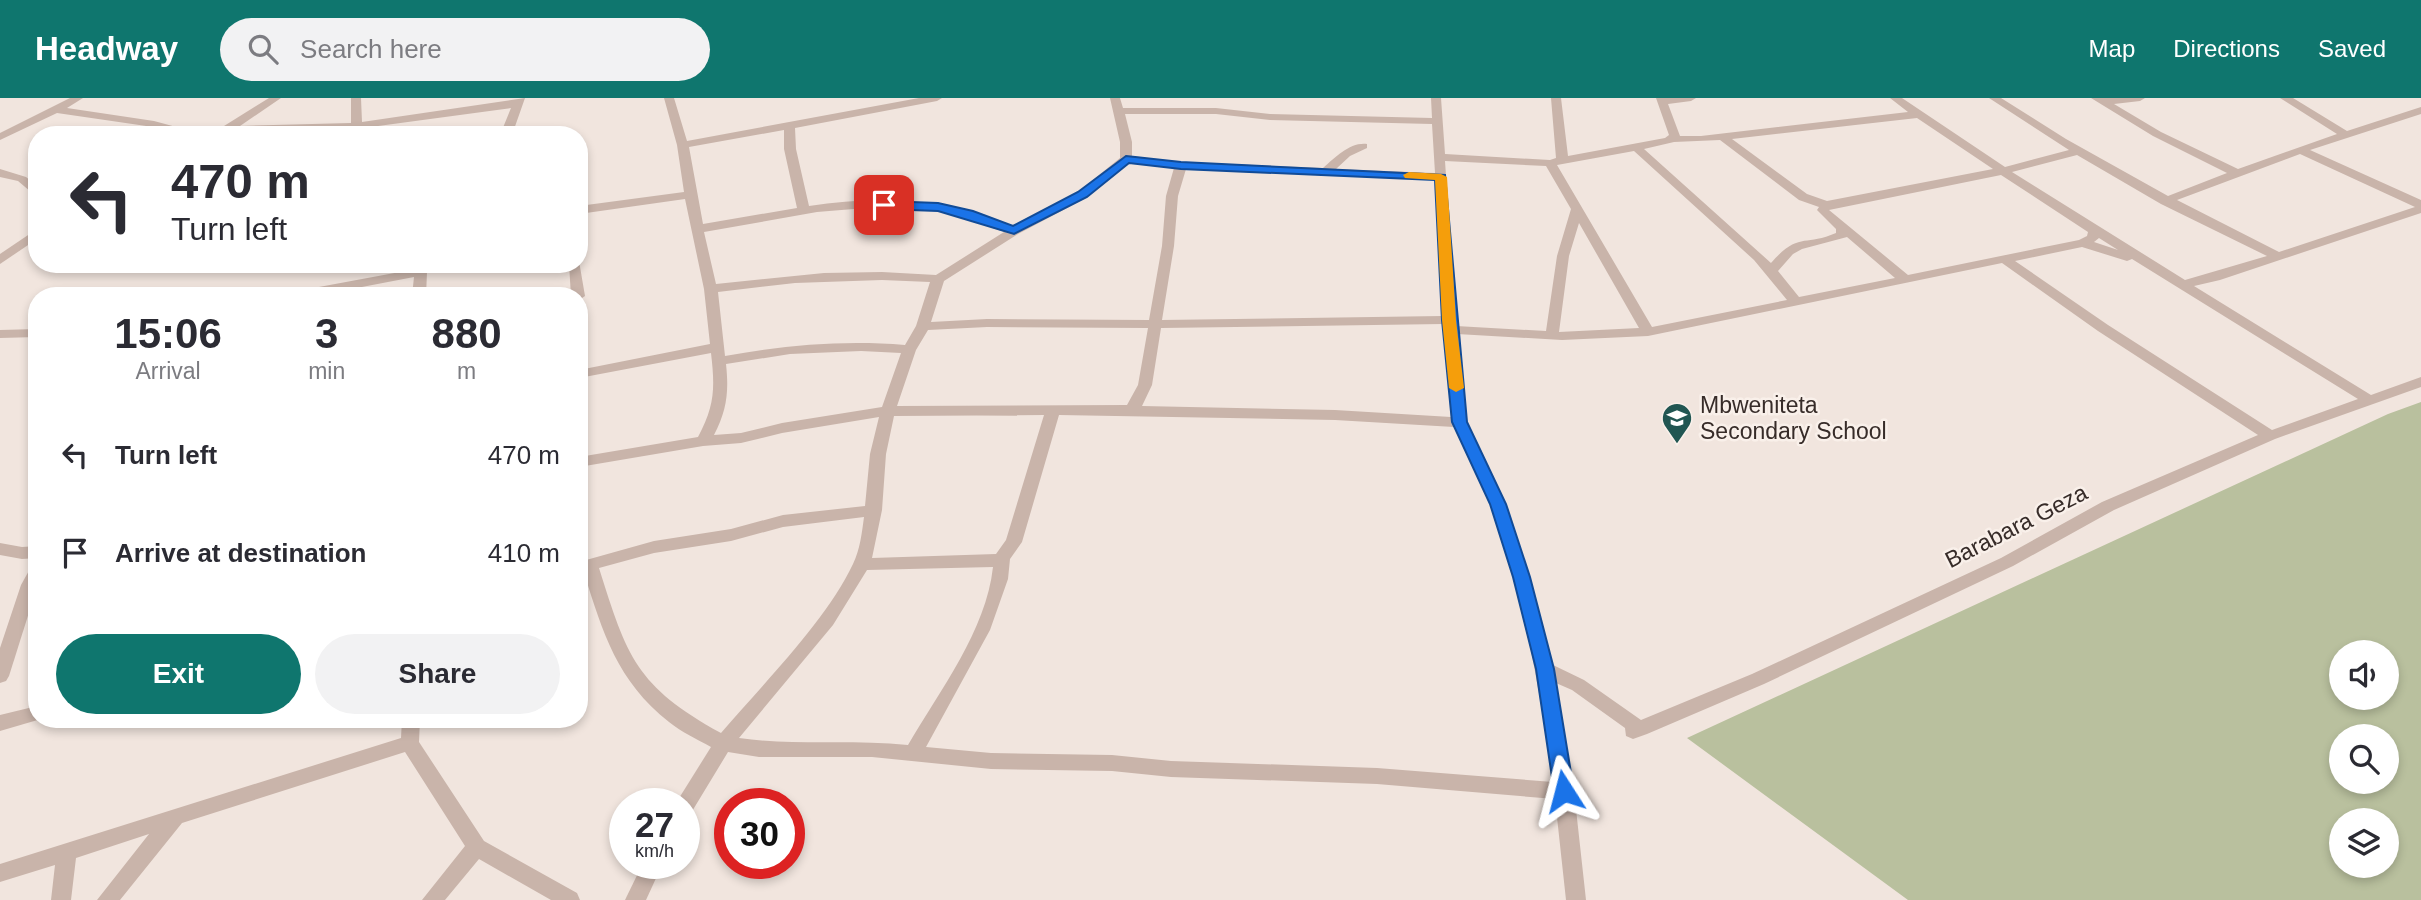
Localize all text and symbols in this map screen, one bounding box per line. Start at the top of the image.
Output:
search box [220,18,710,81]
text: Headway [35,30,178,67]
icon: search [244,30,282,68]
text: Search here [300,34,442,64]
text: Map [2089,35,2135,62]
text: Directions [2173,35,2280,62]
text: Saved [2318,35,2386,62]
icon: left [56,154,147,245]
text: 470 m [171,154,310,208]
pin [854,175,914,235]
icon: arrive [865,186,903,224]
text: Turn left [171,211,287,247]
text: 15:06 [114,310,222,357]
text: 3 [315,310,338,357]
text: 880 [432,310,502,357]
text: Arrival [135,358,201,384]
text: min [308,358,345,384]
text: m [457,358,476,384]
place label: Mbweniteta Secondary School [1700,392,1887,444]
school or university icon: Mbweniteta Secondary School [1660,401,1694,445]
icon: left [56,436,94,474]
text: Turn left [115,440,217,470]
text: 470 m [488,440,560,470]
street label: Barabara Geza [1941,479,2092,573]
icon: arrive [56,534,94,572]
text: Arrive at destination [115,538,366,568]
text: 410 m [488,538,560,568]
button: Exit [56,634,301,714]
button: Share [315,634,560,714]
map controls [2329,640,2399,878]
button: sound [2329,640,2399,710]
button: search [2329,724,2399,794]
position arrow [1527,754,1601,828]
speed limit sign: 30 [714,788,805,879]
text: 27 [635,805,674,844]
button: layers [2329,808,2399,878]
text: km/h [635,841,674,861]

